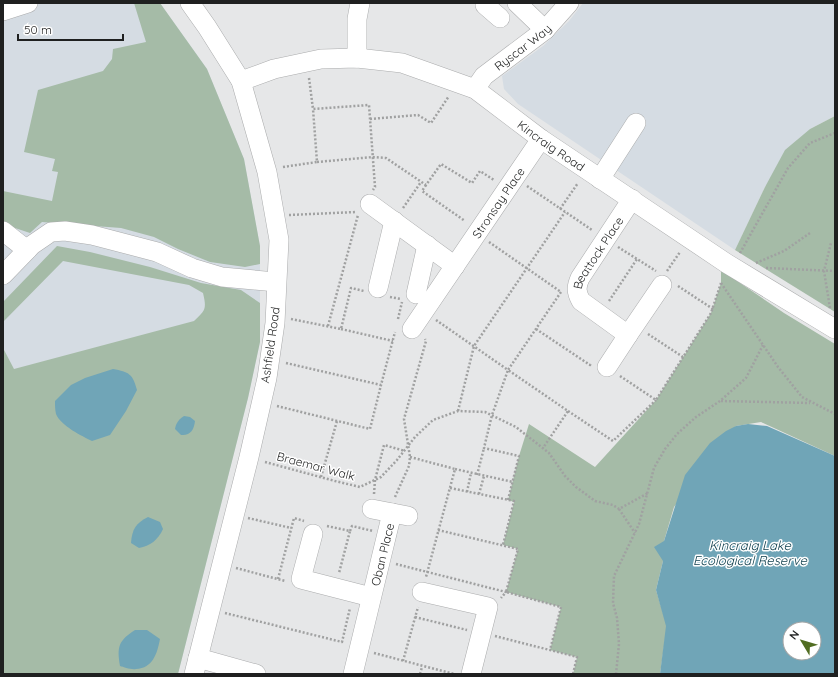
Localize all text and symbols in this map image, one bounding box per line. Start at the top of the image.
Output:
scale bar [18,16,123,42]
street label: Ryscar Way [491,21,554,73]
text: 50 m [24,22,52,37]
street label: Kincraig Road [515,117,588,174]
street label: Stronsay Place [469,164,527,241]
street label: Beattock Place [569,213,626,290]
street label: Ashfield Road [257,306,283,384]
street label: Braemar Walk [275,448,357,484]
street label: Oban Place [367,521,397,587]
water label: Kincraig Lake Ecological Reserve [693,537,808,568]
north arrow [782,621,822,661]
text: N [786,627,802,642]

